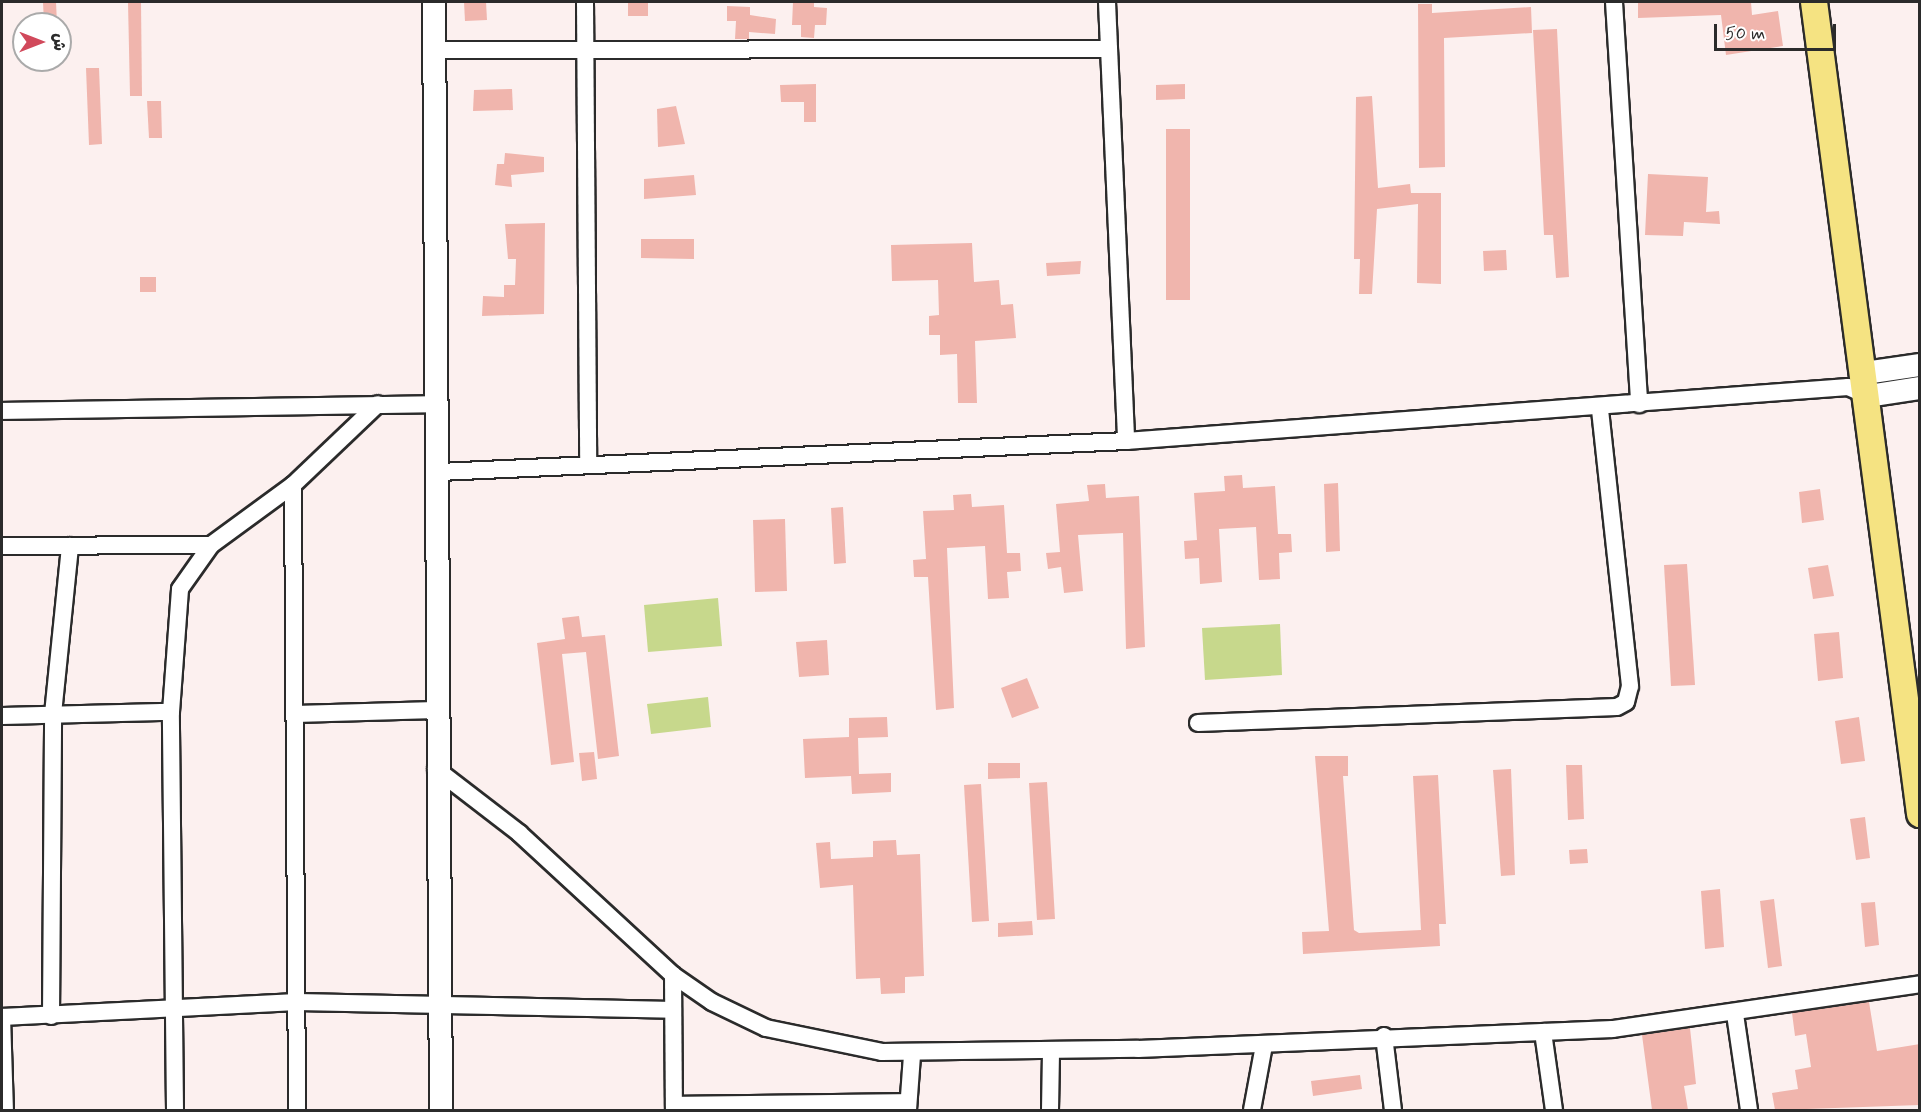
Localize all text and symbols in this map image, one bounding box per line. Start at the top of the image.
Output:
north arrow [12,12,72,72]
scale bar [1717,12,1838,50]
text: 50 m [1725,22,1765,46]
text: ش [48,33,69,51]

